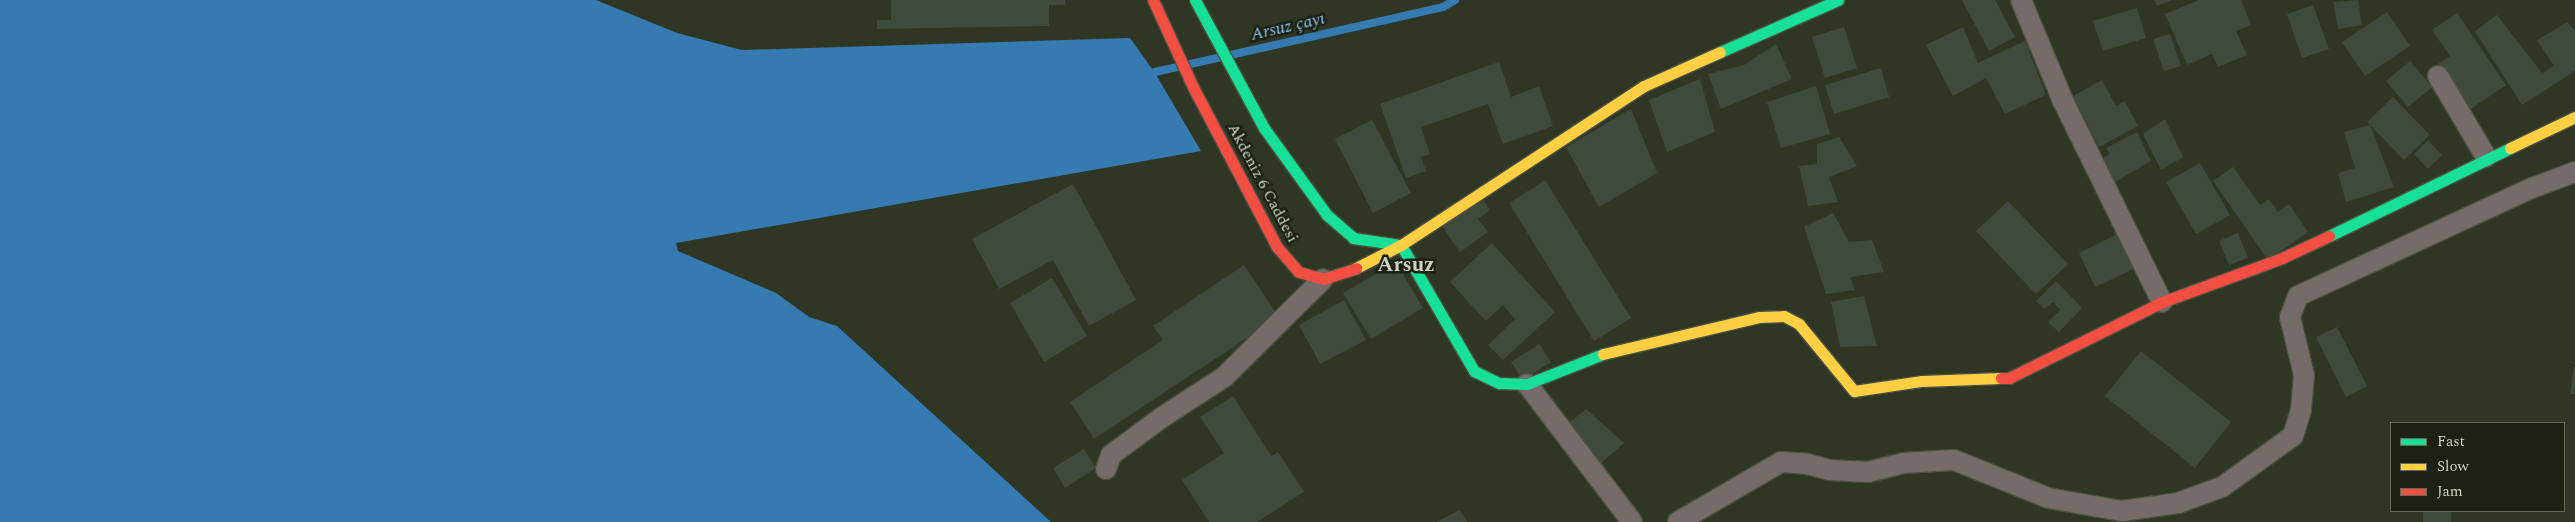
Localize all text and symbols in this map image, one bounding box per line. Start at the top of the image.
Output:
water label: Arsuz çayı [1249,8,1327,46]
street label: Akdeniz 6 Caddesi [1224,120,1302,246]
district label: Arsuz [1377,252,1435,278]
legend [2390,422,2565,512]
text: Fast [2437,430,2465,453]
text: Slow [2437,455,2469,478]
text: Jam [2437,480,2463,503]

